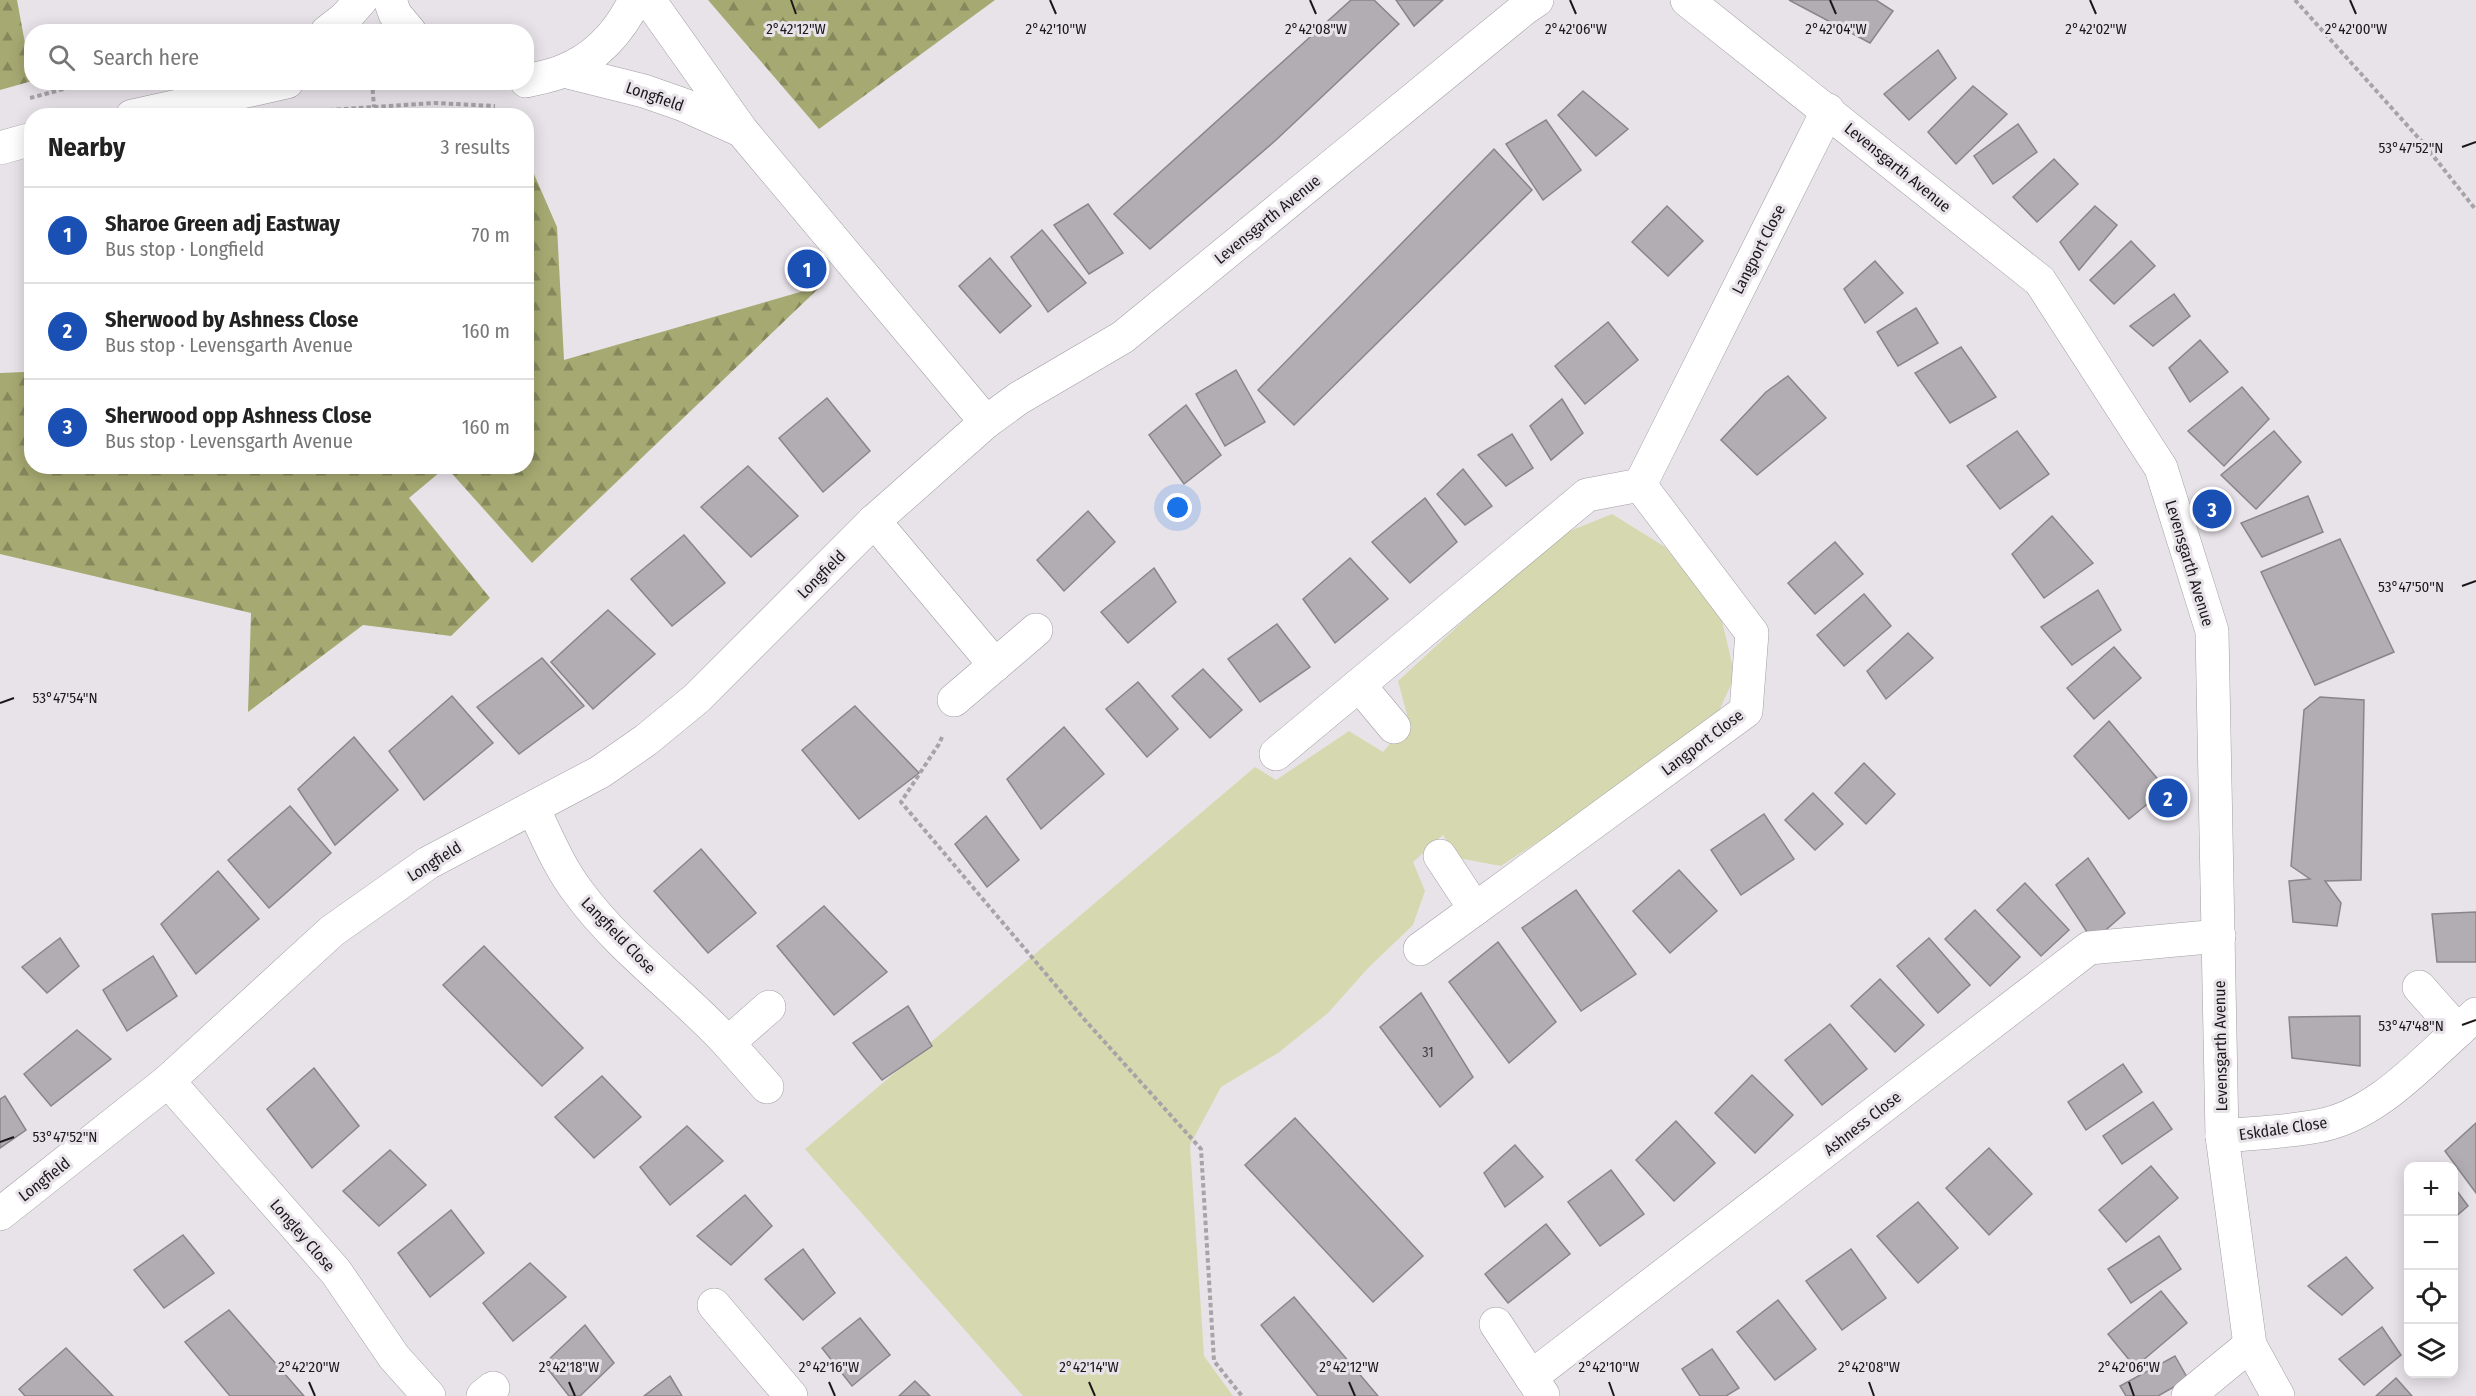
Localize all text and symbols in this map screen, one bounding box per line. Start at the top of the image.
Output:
text: 2°42'12"W [766,20,826,38]
text: 2°42'10"W [1026,20,1086,38]
text: 2°42'08"W [1285,20,1347,38]
text: 2°42'06"W [1545,20,1607,38]
text: 2°42'04"W [1805,20,1867,38]
text: 2°42'02"W [2065,20,2127,38]
text: 2°42'00"W [2325,20,2387,38]
search box [24,24,534,90]
icon: search [45,41,78,74]
text: Search here [93,44,199,71]
street label: Longfield [623,78,686,115]
street label: Levensgarth Avenue [1841,119,1955,216]
text: Nearby [48,132,125,163]
text: 3 results [441,135,510,159]
text: 53°47'52"N [2379,139,2443,157]
street label: Levensgarth Avenue [1210,171,1324,268]
street label: Langport Close [1728,201,1789,297]
text: Sharoe Green adj Eastway [105,210,340,237]
text: 1 [63,223,72,247]
text: 70 m [472,223,510,247]
text: Bus stop · Longfield [105,237,264,261]
pin: 1 [788,246,826,292]
text: Sherwood by Ashness Close [105,306,358,333]
text: 2 [63,319,72,343]
text: 160 m [462,319,510,343]
text: Bus stop · Levensgarth Avenue [105,333,353,357]
text: Sherwood opp Ashness Close [105,402,372,429]
text: 3 [63,415,72,439]
text: 160 m [462,415,510,439]
text: Bus stop · Levensgarth Avenue [105,429,353,453]
pin: 3 [2192,486,2232,532]
your location [1163,493,1192,522]
street label: Levensgarth Avenue [2161,498,2218,629]
street label: Longfield [793,546,849,602]
text: 53°47'50"N [2378,578,2444,596]
text: 53°47'54"N [33,689,97,707]
street label: Langport Close [1658,705,1747,779]
pin: 2 [2148,776,2188,820]
street label: Longfield [404,837,465,885]
street label: Langfield Close [577,893,660,978]
street label: Levensgarth Avenue [2210,980,2231,1112]
text: 53°47'48"N [2378,1017,2444,1035]
house number: 31 [1422,1044,1434,1061]
street label: Ashness Close [1820,1087,1905,1159]
street label: Eskdale Close [2238,1113,2328,1144]
text: 53°47'52"N [33,1128,97,1146]
street label: Longfield [15,1153,74,1205]
map controls [2404,1162,2458,1378]
button: + [2404,1162,2458,1216]
street label: Longley Close [266,1195,339,1275]
button: − [2404,1216,2458,1270]
button: locate [2404,1270,2458,1324]
button: layers [2404,1324,2458,1378]
text: 2°42'20"W [278,1358,340,1376]
text: 2°42'18"W [539,1358,599,1376]
text: 2°42'16"W [799,1358,859,1376]
text: 2°42'14"W [1059,1358,1119,1376]
text: 2°42'12"W [1319,1358,1379,1376]
text: 2°42'10"W [1579,1358,1639,1376]
text: 2°42'08"W [1838,1358,1900,1376]
text: 2°42'06"W [2098,1358,2160,1376]

